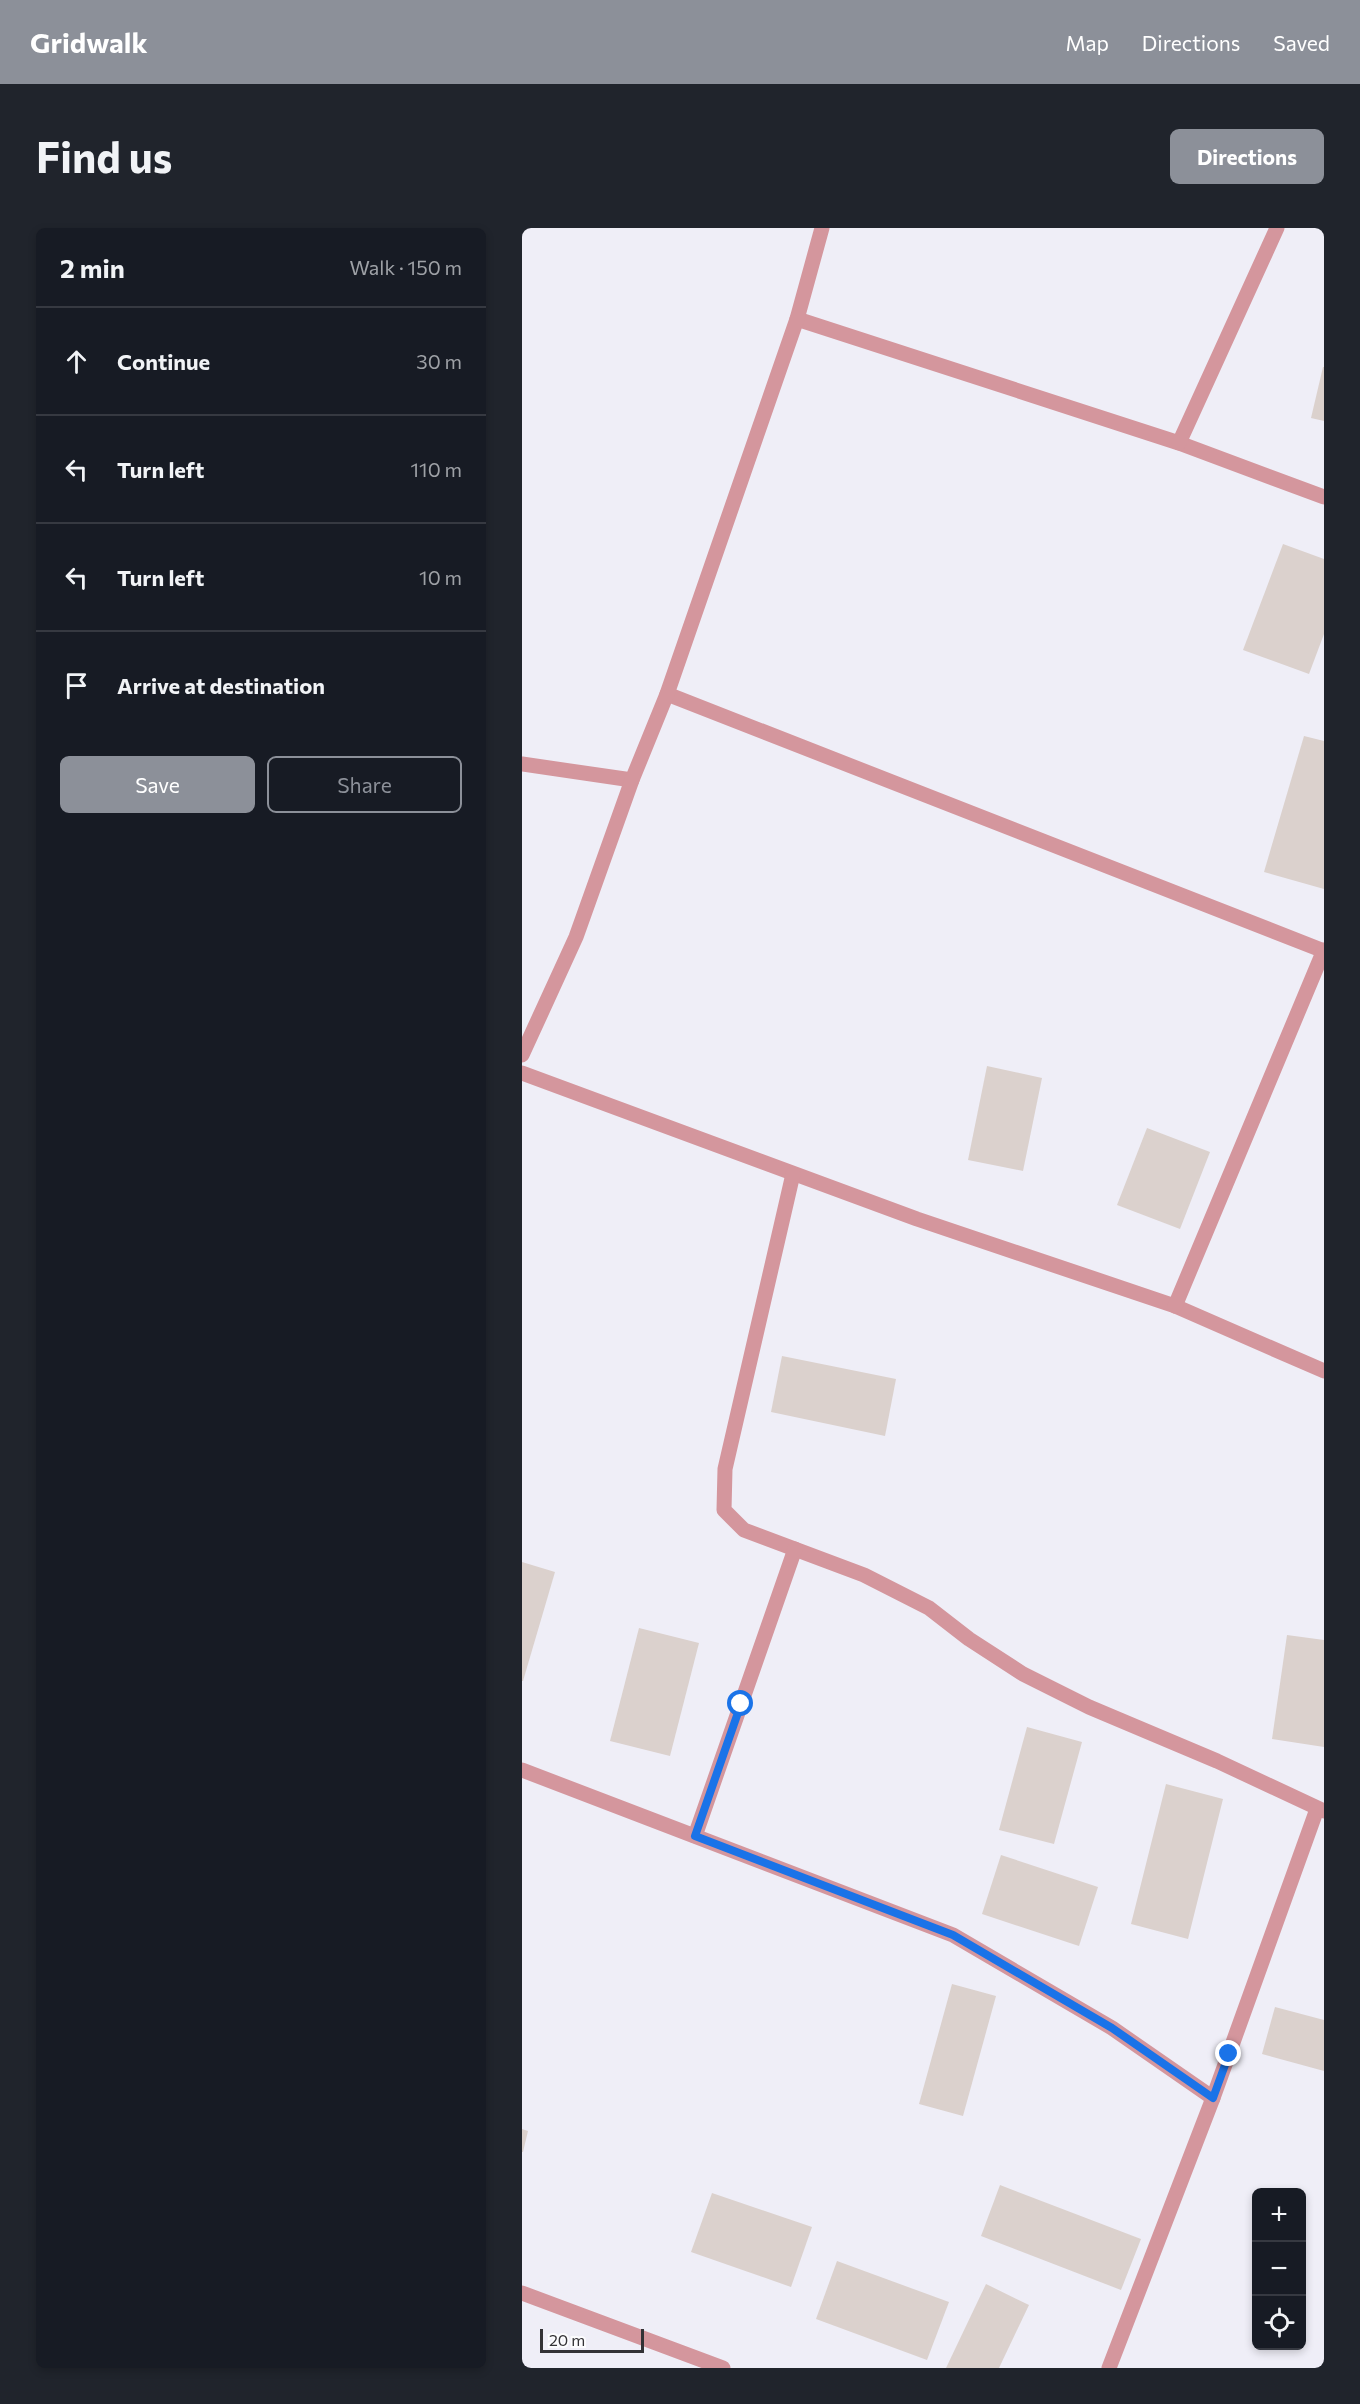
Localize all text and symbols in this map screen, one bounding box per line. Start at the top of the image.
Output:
text: Gridwalk [30,25,148,59]
text: Map [1066,30,1109,55]
text: Directions [1142,30,1240,55]
text: Saved [1273,30,1330,55]
button: Directions [1170,129,1324,184]
text: Find us [36,130,172,182]
text: 2 min [60,252,125,283]
text: Walk · 150 m [350,255,462,279]
icon: ahead [60,345,93,378]
text: Continue [117,348,210,375]
text: 30 m [416,349,462,373]
icon: left [60,453,93,486]
text: Turn left [117,456,204,483]
text: 110 m [411,457,462,481]
icon: left [60,561,93,594]
text: Turn left [117,564,204,591]
text: 10 m [419,565,462,589]
icon: arrive [60,669,93,702]
text: Arrive at destination [117,672,325,699]
button: Save [60,756,255,813]
button: Share [267,756,462,813]
route start [727,1690,753,1716]
route end [1215,2040,1241,2066]
map controls [1252,2188,1306,2350]
button: + [1252,2188,1306,2242]
button: − [1252,2242,1306,2296]
button: locate [1252,2296,1306,2350]
scale bar [540,2326,644,2354]
text: 20 m [549,2330,585,2349]

